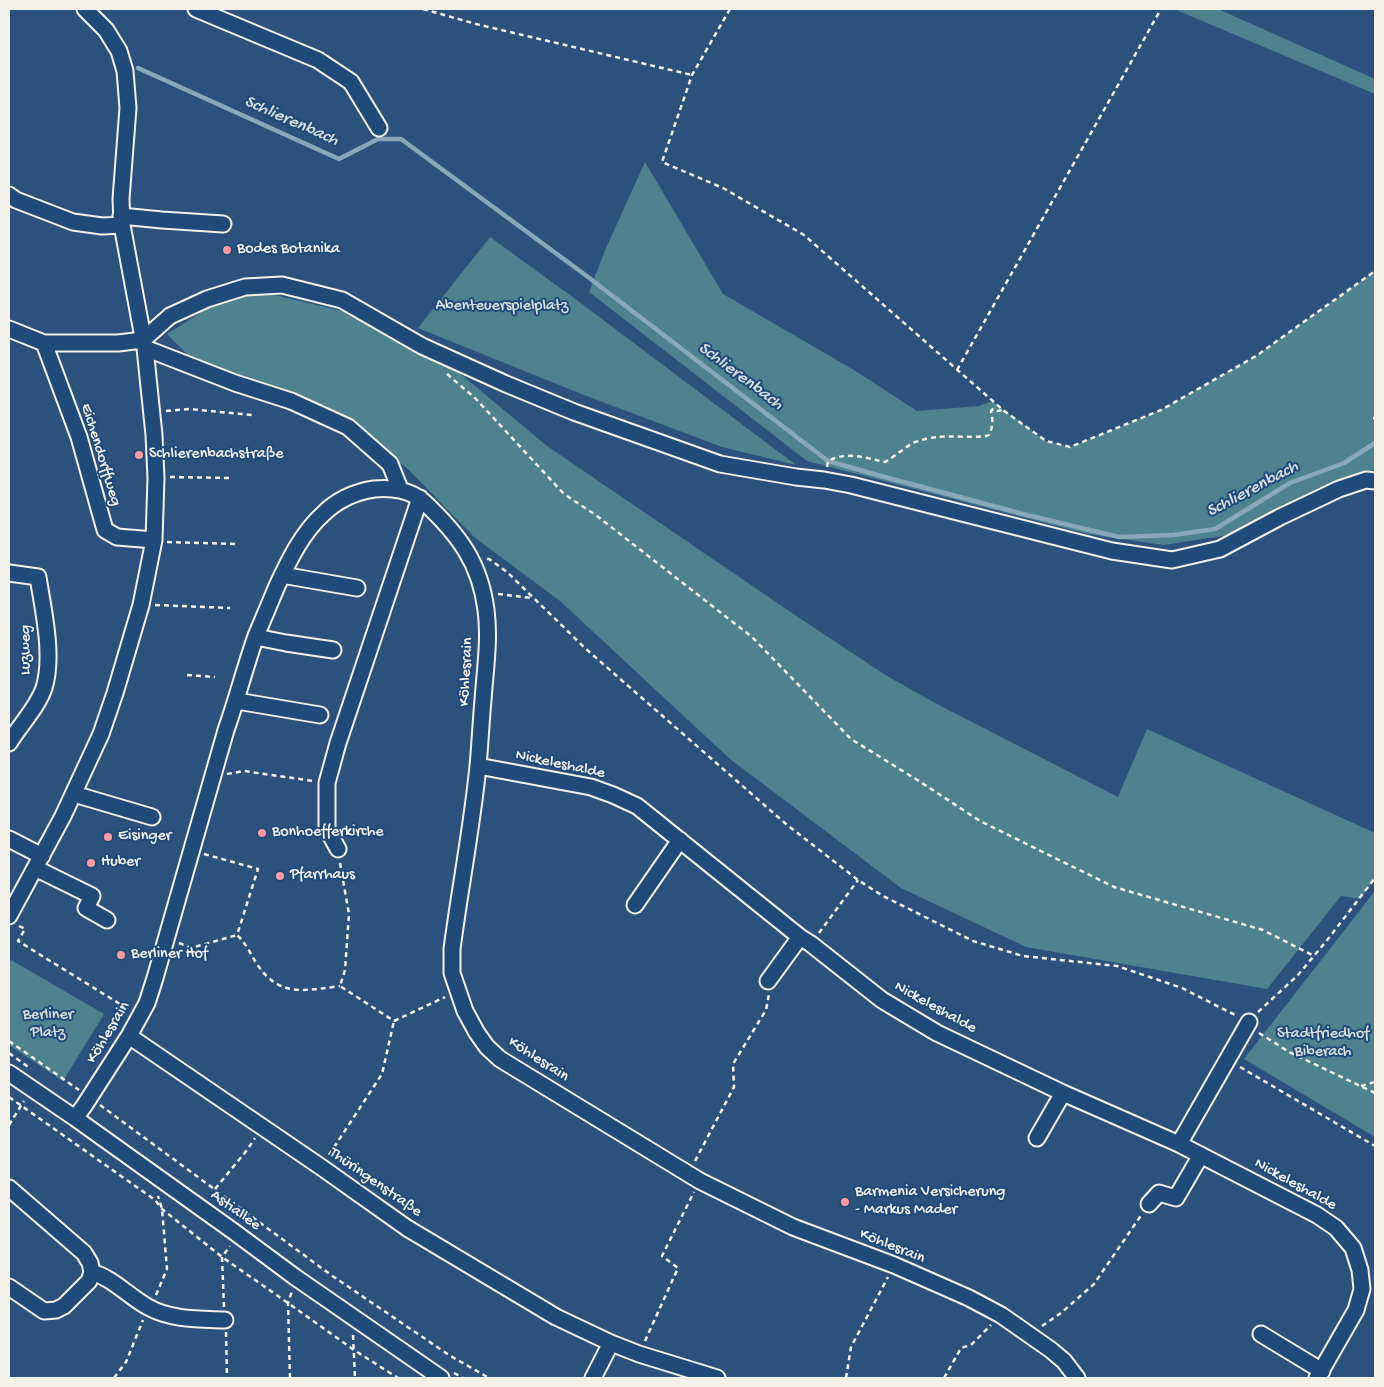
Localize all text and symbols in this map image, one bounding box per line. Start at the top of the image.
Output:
water label: Schlierenbach [241,92,341,152]
place label: Bodes Botanika [237,240,340,260]
marker: Bodes Botanika [221,244,233,256]
park label: Abenteuerspielplatz [436,297,568,317]
water label: Schlierenbach [693,338,787,416]
street label: Eichendorffweg [75,401,125,509]
place label: Schlierenbachstraße [149,445,284,465]
marker: Schlierenbachstraße [133,449,145,461]
water label: Schlierenbach [1203,457,1303,523]
street label: Luzweg [17,625,37,675]
street label: Köhlesrain [456,637,478,707]
street label: Nickeleshalde [513,746,607,784]
place label: Bonhoefferkirche [272,823,384,843]
place label: Eisinger [118,827,171,847]
marker: Bonhoefferkirche [256,827,268,839]
marker: Eisinger [102,831,114,843]
place label: Huber [101,853,140,873]
marker: Huber [85,857,97,869]
place label: Pfarrhaus [290,866,355,886]
marker: Pfarrhaus [274,870,286,882]
place label: Berliner Hof [131,945,208,965]
marker: Berliner Hof [115,949,127,961]
street label: Nickeleshalde [891,978,979,1038]
street label: Köhlesrain [83,998,135,1068]
park label: Berliner Platz [23,1006,73,1044]
park label: Stadtfriedhof Biberach [1277,1025,1369,1063]
street label: Köhlesrain [504,1033,572,1087]
street label: Thüringenstraße [325,1144,425,1222]
street label: Nickeleshalde [1251,1155,1339,1215]
place label: Barmenia Versicherung - Markus Mader [855,1183,1005,1221]
street label: Astiallee [206,1186,264,1236]
marker: Barmenia Versicherung - Markus Mader [839,1196,851,1208]
street label: Köhlesrain [856,1225,928,1269]

